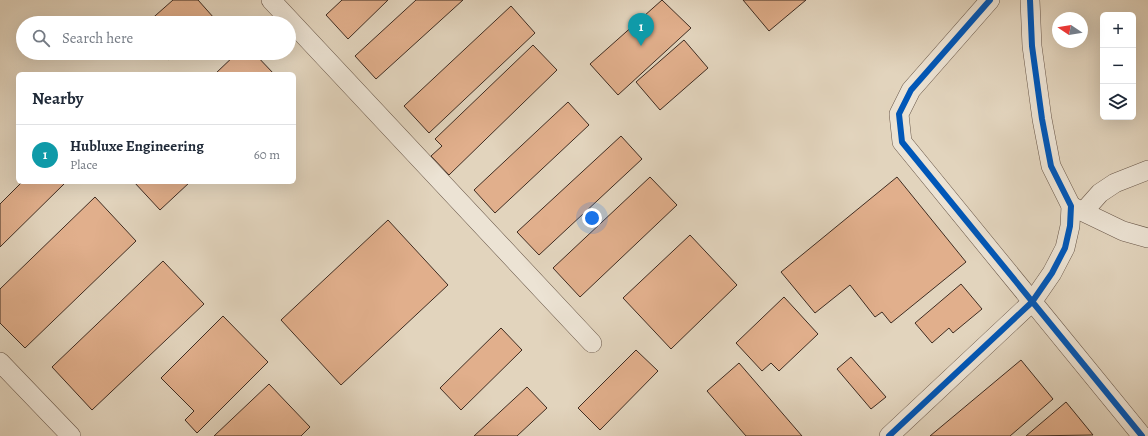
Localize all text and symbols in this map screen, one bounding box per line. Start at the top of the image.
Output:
north arrow [1052,12,1088,48]
map controls [1100,12,1136,120]
button: + [1100,12,1136,48]
pin: 1 [628,13,654,46]
search box [16,16,296,60]
icon: search [30,27,52,49]
text: Search here [62,28,133,48]
button: − [1100,48,1136,84]
button: layers [1100,84,1136,120]
text: Nearby [32,87,83,110]
text: Hubluxe Engineering [70,136,204,156]
text: 1 [43,146,47,163]
text: 60 m [254,146,280,163]
text: Place [70,156,98,173]
your location [582,208,602,228]

